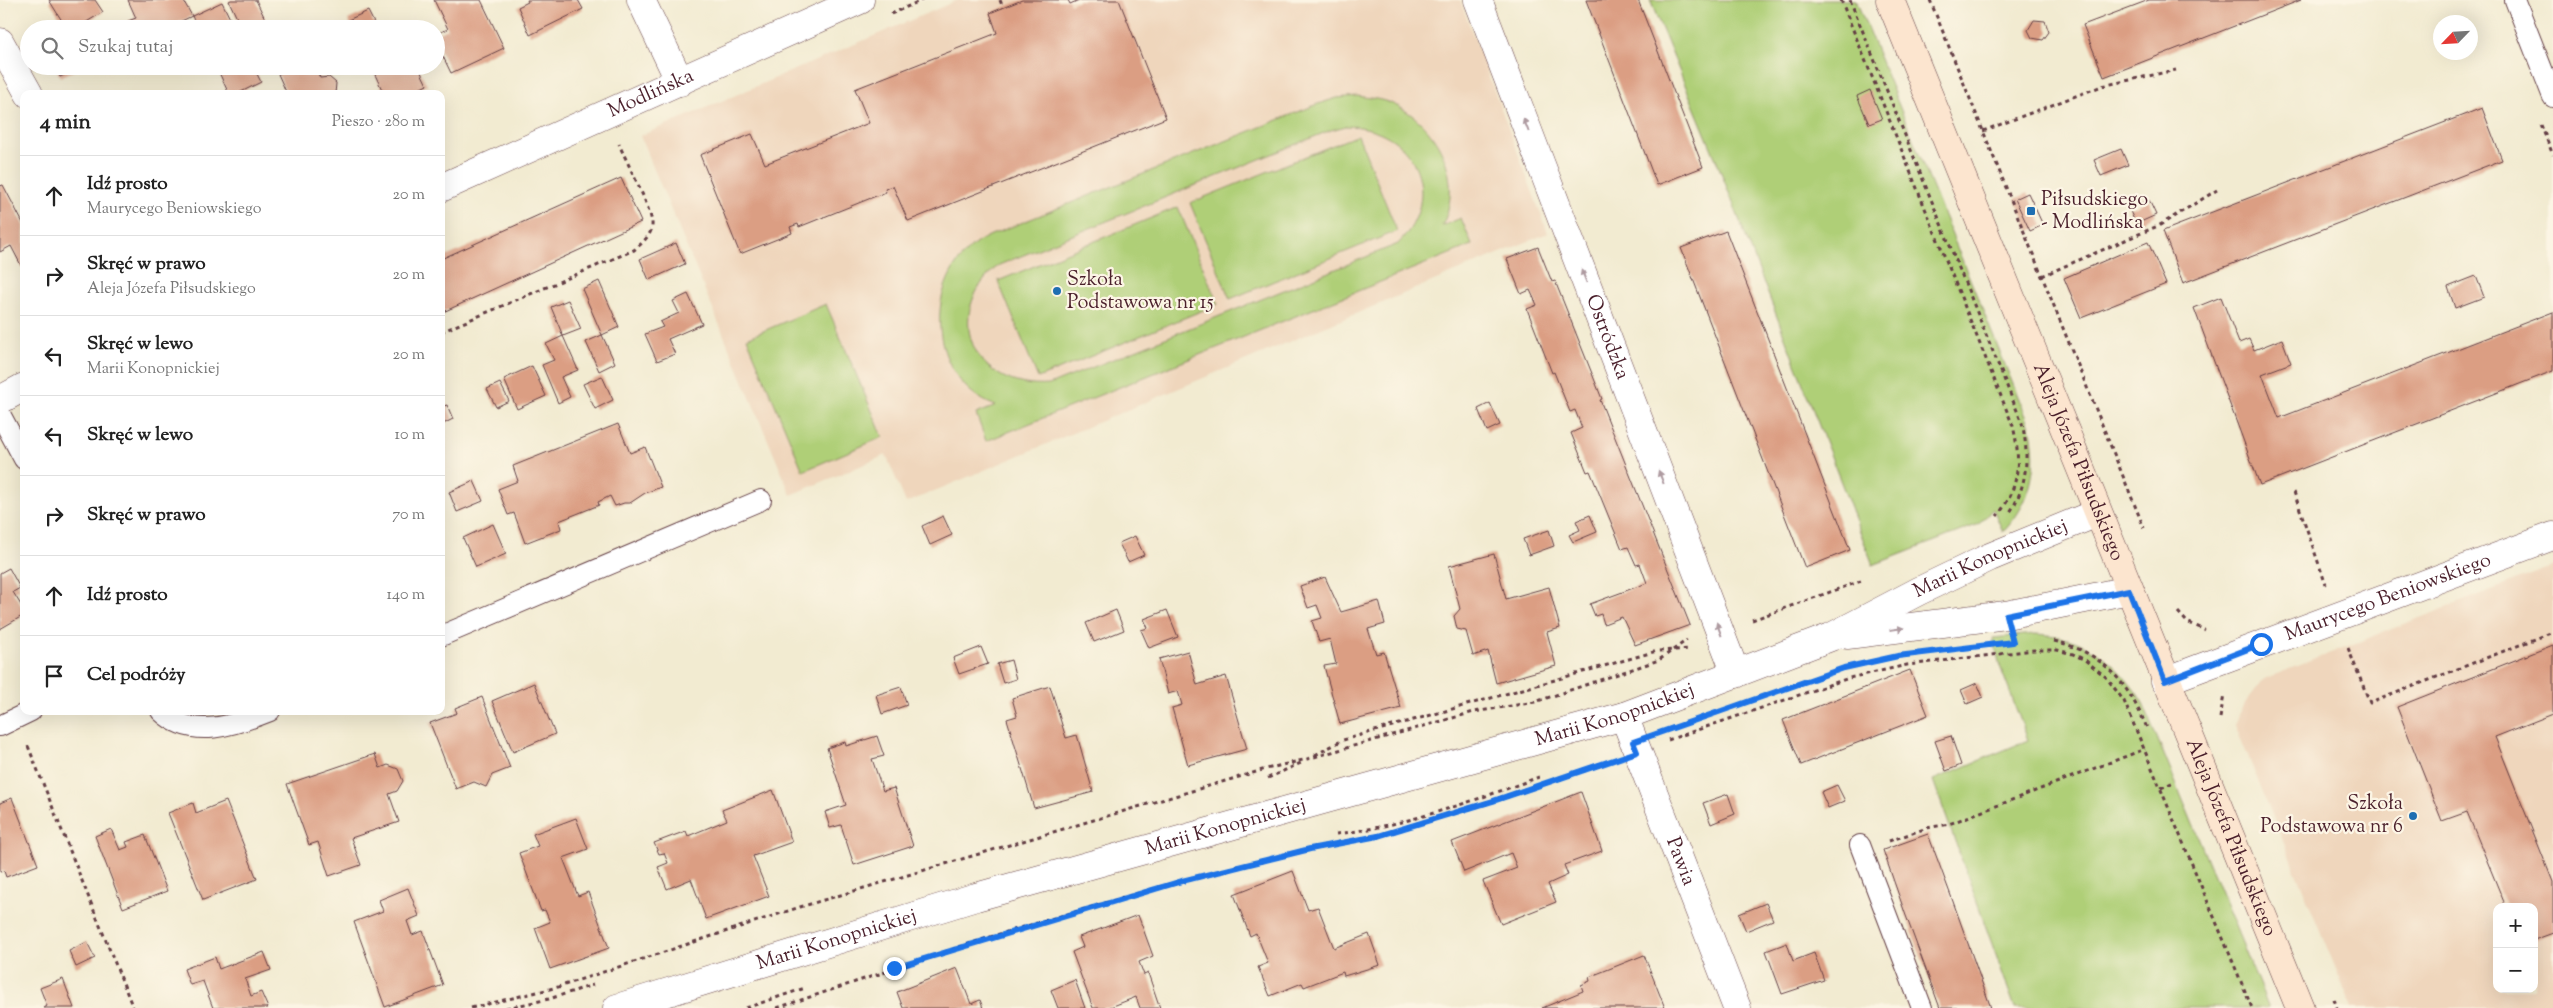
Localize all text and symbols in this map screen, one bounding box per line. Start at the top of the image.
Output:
north arrow [2433,15,2478,60]
search box [20,20,445,75]
icon: search [38,34,66,62]
text: Szukaj tutaj [78,34,173,61]
street label: Modlińska [603,62,699,126]
text: 4 min [40,108,91,138]
text: Pieszo · 280 m [332,111,425,134]
one-way arrow [1522,117,1529,132]
text: Idź prosto [87,171,168,198]
icon: ahead [40,182,68,210]
text: 20 m [392,184,425,207]
place label: Piłsudskiego - Modlińska [2041,186,2148,238]
text: Maurycego Beniowskiego [87,198,261,221]
marker: Piłsudskiego - Modlińska [2025,205,2037,217]
text: Skręć w prawo [87,251,206,278]
icon: right [40,262,68,290]
text: 20 m [392,264,425,287]
place label: Szkoła Podstawowa nr 15 [1067,266,1214,318]
one-way arrow [1580,268,1588,283]
text: Aleja Józefa Piłsudskiego [87,278,256,301]
marker: Szkoła Podstawowa nr 15 [1051,285,1063,297]
street label: Ostródzka [1578,290,1637,384]
text: Skręć w lewo [87,331,193,358]
icon: left [40,342,68,370]
text: 20 m [392,344,425,367]
text: Marii Konopnickiej [87,358,220,381]
street label: Aleja Józefa Piłsudskiego [2025,359,2131,566]
icon: left [40,422,68,450]
text: Skręć w lewo [87,422,193,449]
text: 10 m [395,424,425,447]
one-way arrow [1657,469,1665,484]
icon: right [40,502,68,530]
text: Skręć w prawo [87,502,206,529]
text: 70 m [392,504,425,527]
street label: Marii Konopnickiej [1909,512,2072,606]
street label: Maurycego Beniowskiego [2281,546,2495,649]
icon: ahead [40,582,68,610]
text: Idź prosto [87,582,168,609]
text: 140 m [387,584,425,607]
one-way arrow [1715,621,1723,636]
one-way arrow [1889,625,1905,633]
route start [2250,633,2273,656]
icon: arrive [40,662,68,690]
text: Cel podróży [87,662,186,689]
street label: Marii Konopnickiej [1532,676,1699,755]
street label: Aleja Józefa Piłsudskiego [2177,734,2284,941]
place label: Szkoła Podstawowa nr 6 [2260,790,2403,842]
street label: Marii Konopnickiej [1142,791,1310,864]
marker: Szkoła Podstawowa nr 6 [2407,810,2419,822]
street label: Pawia [1658,833,1703,890]
street label: Marii Konopnickiej [753,902,920,978]
map controls [2493,903,2538,993]
button: + [2493,903,2538,948]
button: − [2493,948,2538,993]
route end [883,957,906,980]

